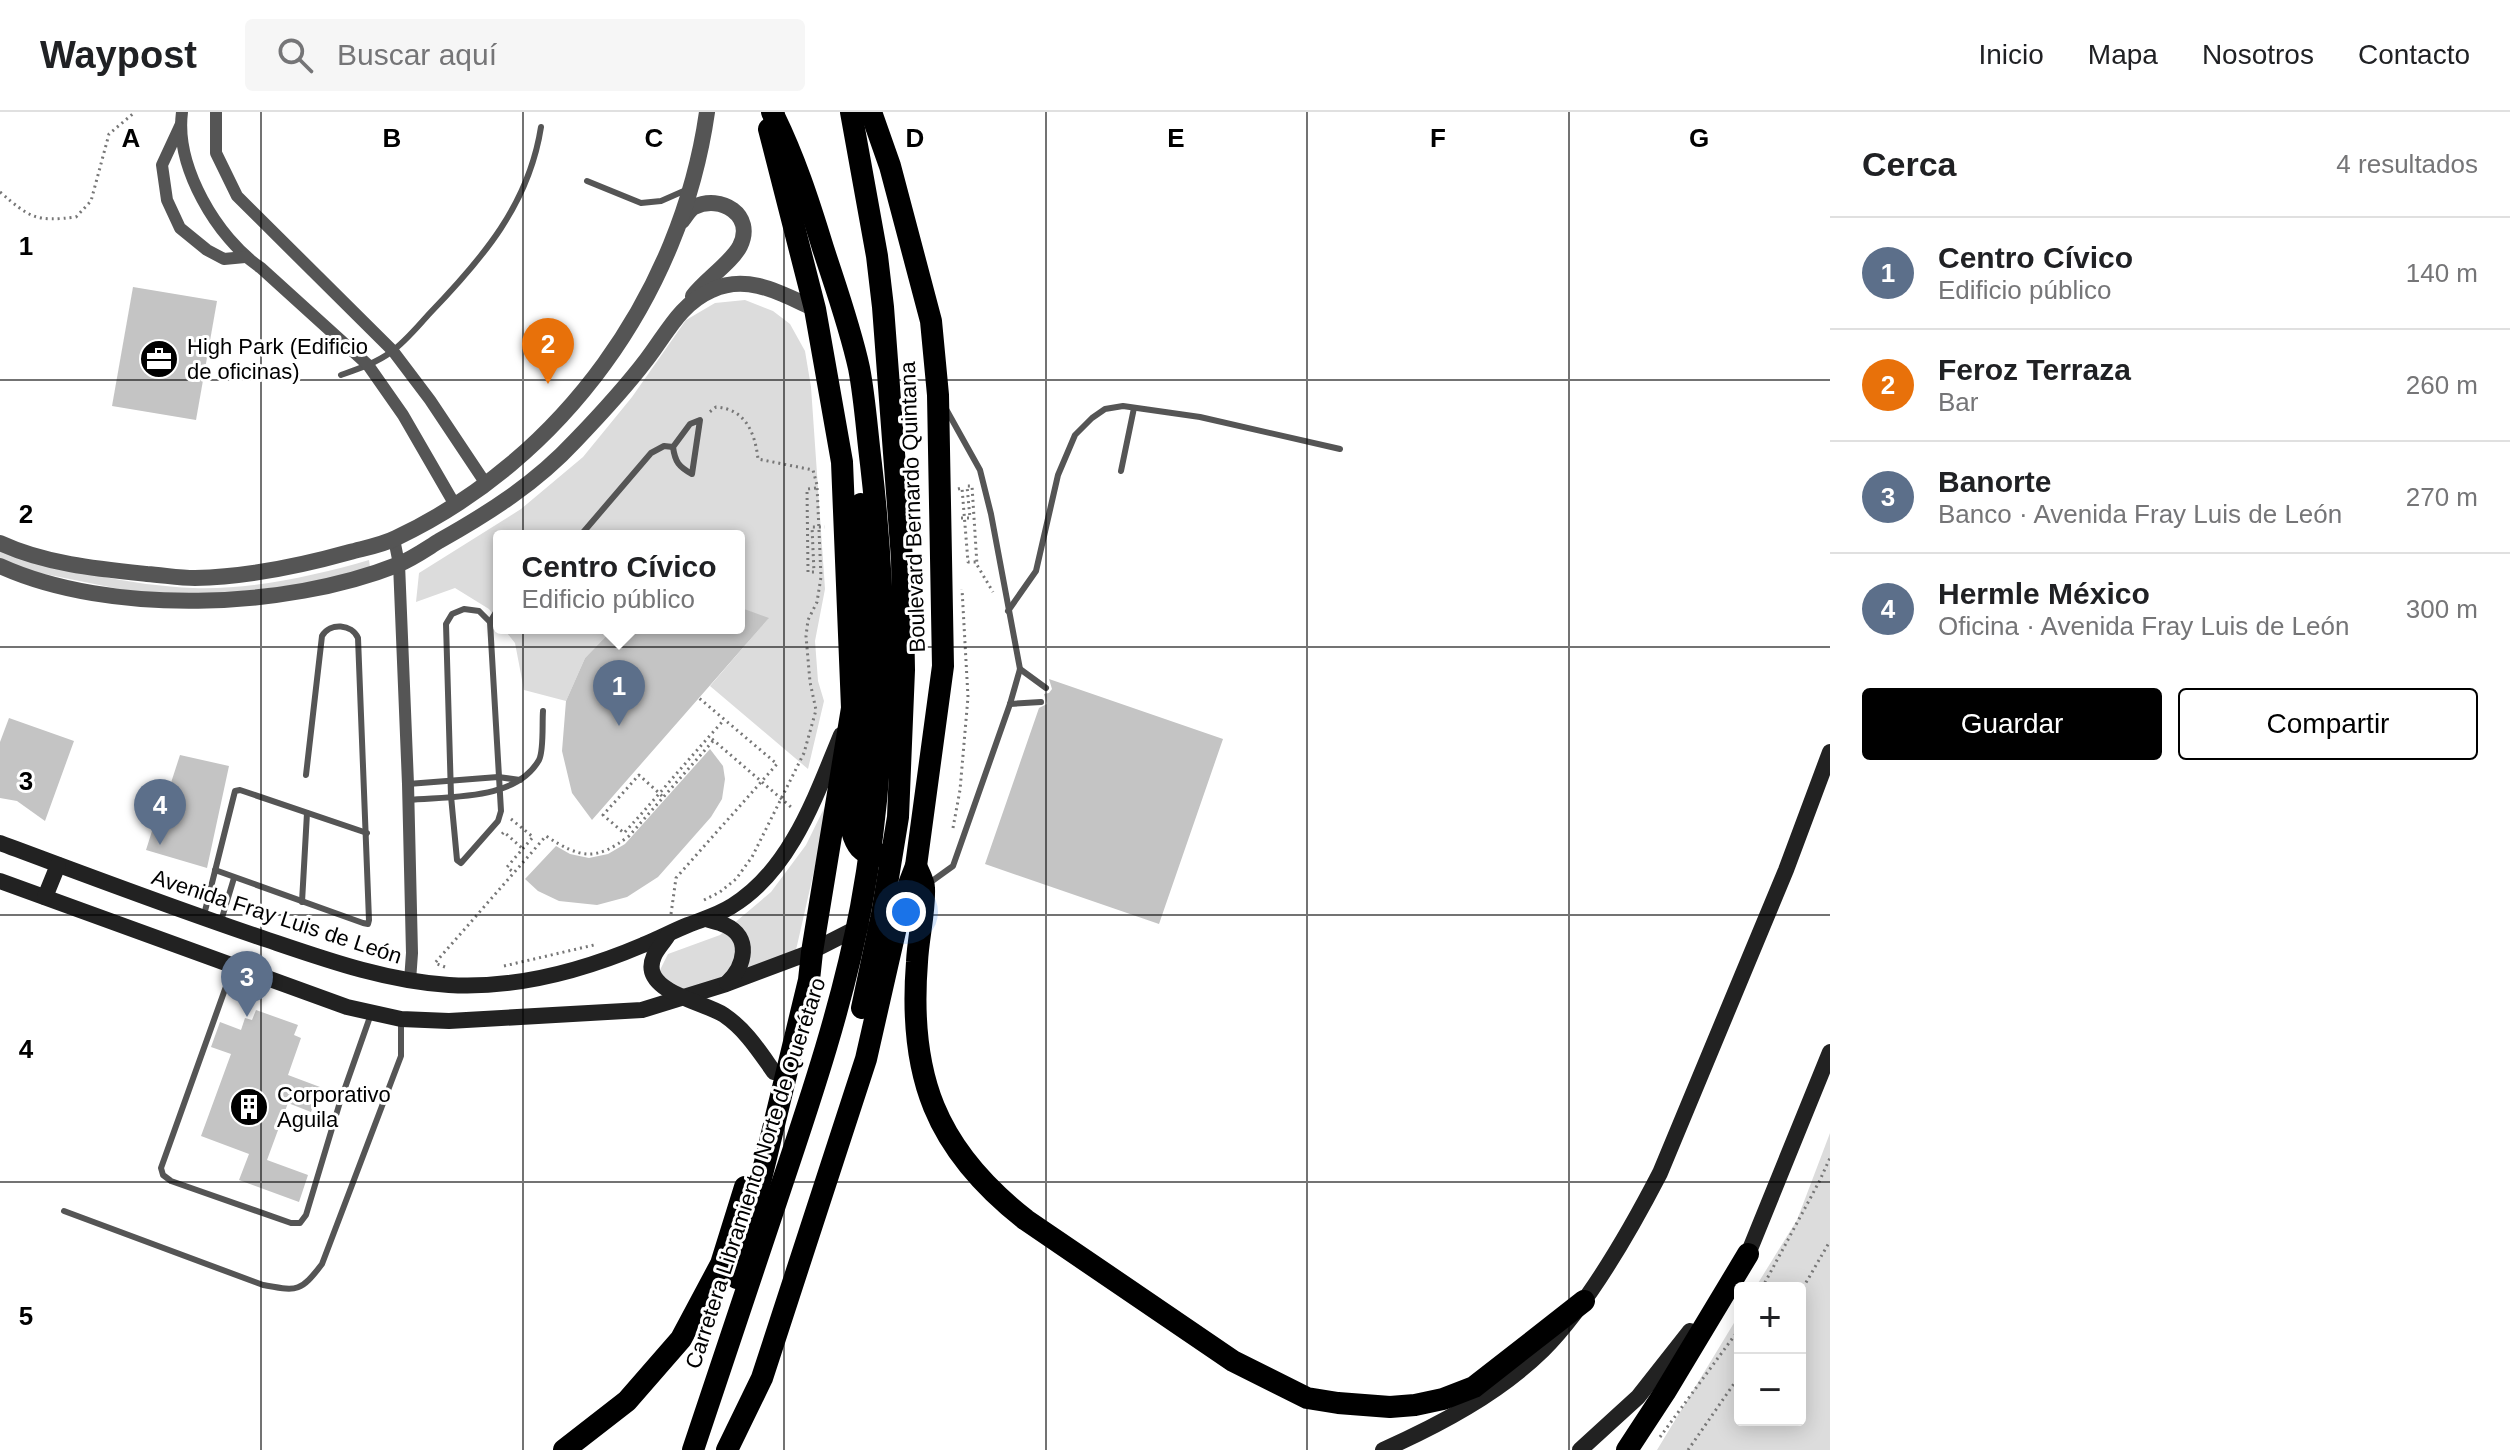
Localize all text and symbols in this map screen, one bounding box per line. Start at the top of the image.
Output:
search box [245,19,805,91]
icon: search [273,33,317,77]
text: Waypost [40,34,197,76]
text: Buscar aquí [337,38,497,71]
text: Inicio [1978,39,2044,70]
text: Mapa [2088,39,2158,70]
text: Nosotros [2202,39,2314,70]
text: Contacto [2358,39,2470,70]
text: A [122,123,141,153]
text: B [383,123,401,153]
text: C [645,123,664,153]
text: D [906,123,924,153]
text: E [1167,123,1185,153]
text: F [1430,123,1446,153]
text: G [1689,123,1709,153]
text: Cerca [1862,145,1957,183]
text: 4 resultados [2336,149,2478,179]
text: 1 [19,231,33,261]
text: Centro Cívico [1938,241,2133,274]
text: 1 [1881,258,1895,288]
text: 140 m [2406,258,2478,288]
text: Edificio público [1938,275,2111,305]
pin: 2 [522,318,574,384]
place label: High Park (Edificio de oficinas) [187,334,368,384]
office icon: High Park (Edificio de oficinas) [138,338,180,380]
text: Feroz Terraza [1938,353,2131,386]
street label: Boulevard Bernardo Quintana [895,360,930,653]
text: 2 [1881,370,1895,400]
text: 260 m [2406,370,2478,400]
text: Bar [1938,387,1978,417]
text: Banorte [1938,465,2051,498]
text: 3 [1881,482,1895,512]
text: 270 m [2406,482,2478,512]
text: 2 [19,499,33,529]
text: Banco · Avenida Fray Luis de León [1938,499,2342,529]
popup [493,530,745,634]
text: Centro Cívico [521,550,717,583]
text: Hermle México [1938,577,2150,610]
text: Edificio público [521,584,695,614]
text: 4 [1881,594,1895,624]
text: 300 m [2406,594,2478,624]
text: Oficina · Avenida Fray Luis de León [1938,611,2349,641]
pin: 1 [593,660,645,726]
button: Guardar [1862,688,2162,760]
button: Compartir [2178,688,2478,760]
text: 3 [19,766,33,796]
pin: 4 [134,779,186,845]
street label: Avenida Fray Luis de León [149,864,405,969]
your location [886,892,926,932]
pin: 3 [221,951,273,1017]
street label: Carretera Libramiento Norte de Querétaro [680,974,831,1372]
text: 4 [19,1034,34,1064]
place label: Corporativo Aguila [277,1082,391,1132]
building icon: Corporativo Aguila [228,1086,270,1128]
map controls [1734,1282,1806,1426]
button: + [1734,1282,1806,1354]
text: 5 [19,1301,33,1331]
button: − [1734,1354,1806,1426]

